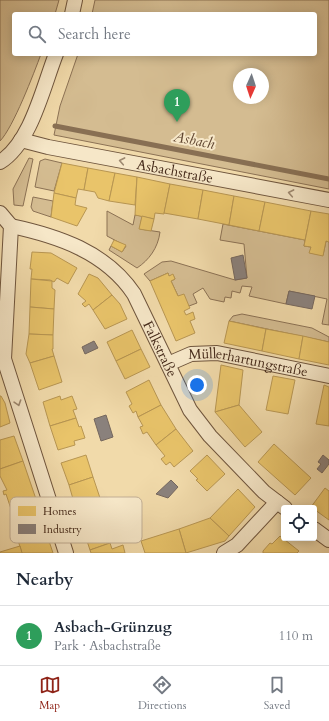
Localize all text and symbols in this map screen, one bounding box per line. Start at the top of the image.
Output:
search box [12,12,317,56]
icon: search [26,23,48,45]
text: Search here [58,24,131,44]
north arrow [233,68,269,104]
pin: 1 [164,89,190,122]
water label: Asbach [171,126,217,154]
street label: Asbachstraße [135,155,215,188]
one-way arrow [118,157,125,166]
one-way arrow [288,189,294,197]
street label: Falkstraße [138,318,182,380]
street label: Müllerhartungstraße [188,344,309,381]
your location [187,375,207,395]
one-way arrow [13,399,22,406]
legend [10,497,142,543]
text: Homes [43,504,76,519]
map controls [281,505,317,541]
button: locate [281,505,317,541]
text: Industry [43,522,82,537]
text: Nearby [16,568,73,591]
text: Asbach-Grünzug [54,617,172,637]
text: 1 [26,627,32,645]
text: 110 m [279,627,313,645]
text: Park · Asbachstraße [54,637,161,655]
tab: Map [39,674,61,713]
tab: Directions [138,674,186,713]
tab: Saved [264,674,290,713]

